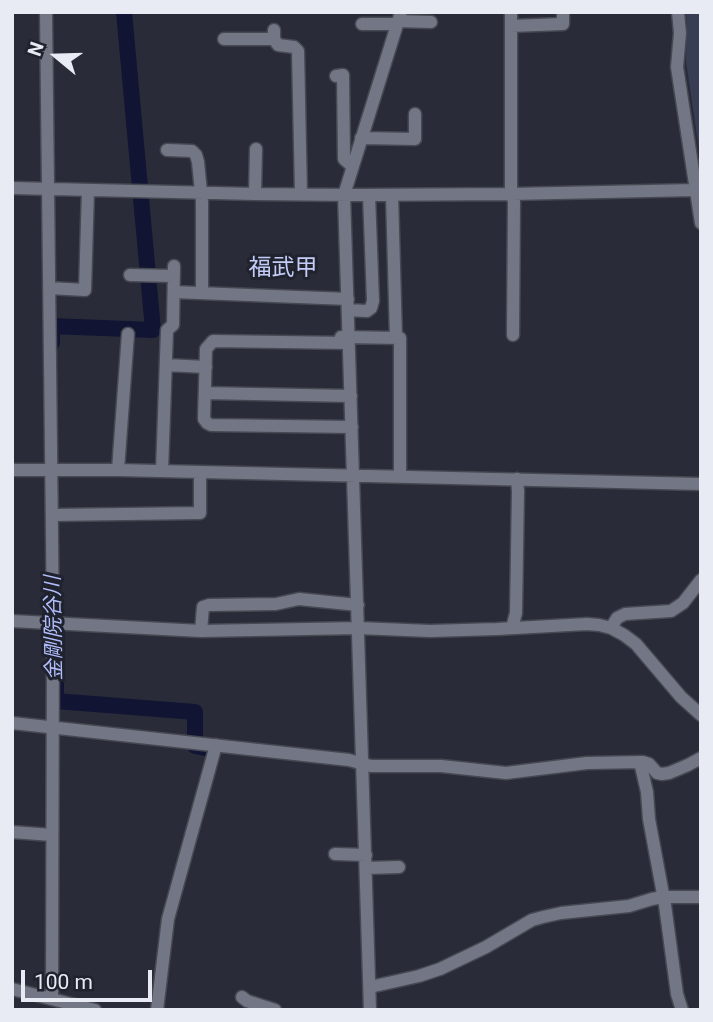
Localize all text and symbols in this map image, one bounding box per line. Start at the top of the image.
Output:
north arrow [21,21,91,91]
text: N [23,39,49,59]
district label: 福武甲 [249,255,317,283]
water label: 金剛院谷川 [41,575,69,681]
scale bar [24,956,156,1000]
text: 100 m [34,970,93,994]

